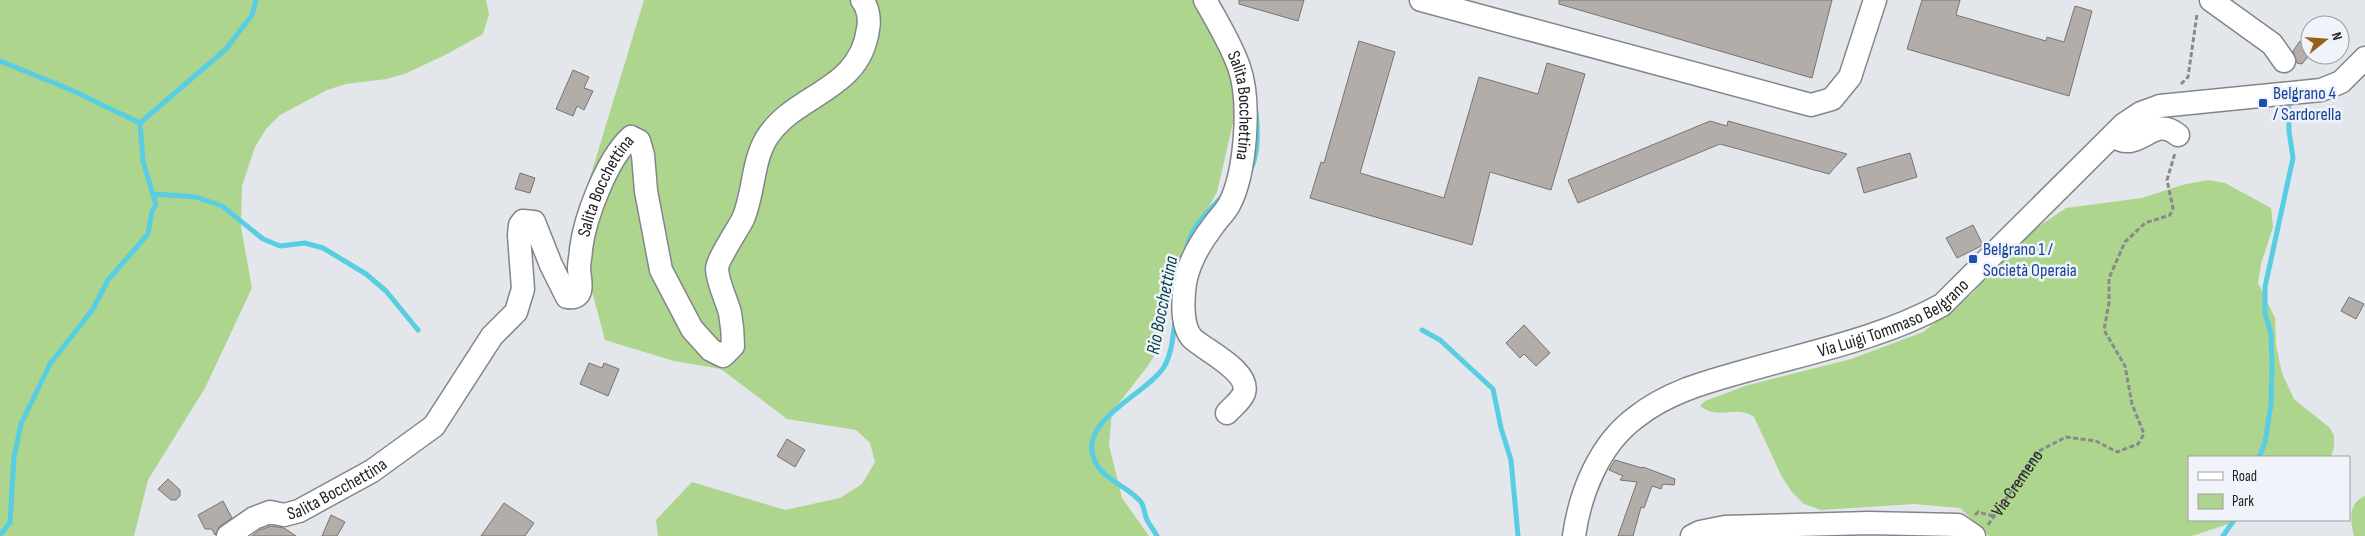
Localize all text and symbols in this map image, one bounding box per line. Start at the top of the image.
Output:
north arrow [2300,15,2350,65]
text: N [2328,30,2346,42]
street label: Salita Bocchettina [1223,48,1256,162]
place label: Belgrano 4 / Sardorella [2273,83,2341,125]
marker: Belgrano 4 / Sardorella [2257,97,2269,109]
street label: Salita Bocchettina [573,130,638,239]
place label: Belgrano 1 / Società Operaia [1983,239,2077,281]
marker: Belgrano 1 / Società Operaia [1967,253,1979,265]
water label: Rio Bocchettina [1142,254,1183,356]
street label: Via Luigi Tommaso Belgrano [1815,275,1973,362]
street label: Via Cremeno [1987,446,2048,521]
street label: Salita Bocchettina [285,454,391,525]
legend [2188,456,2350,521]
text: Road [2232,467,2257,486]
text: Park [2232,492,2254,511]

